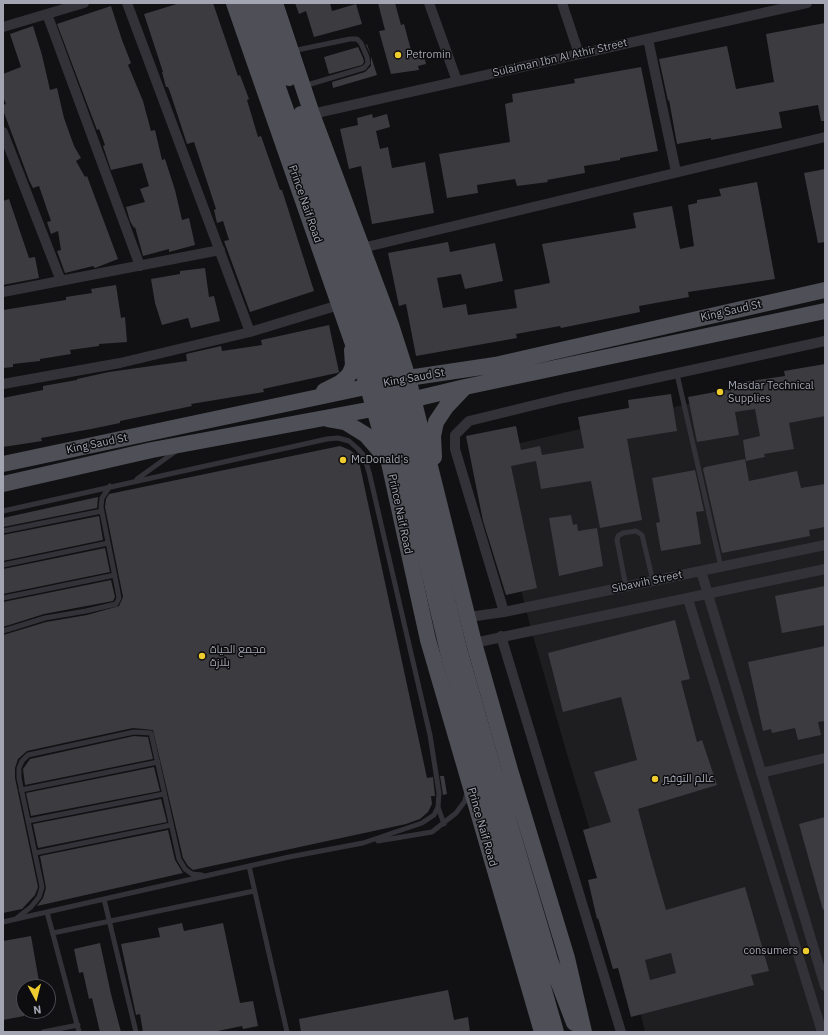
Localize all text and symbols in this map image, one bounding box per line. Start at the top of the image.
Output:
street label: Sulaiman Ibn Al Athir Street [492,36,628,80]
place label: Petromin [406,48,451,62]
marker: Petromin [393,50,403,60]
street label: Prince Naif Road [285,163,325,245]
street label: King Saud St [699,298,763,324]
street label: King Saud St [382,366,446,390]
place label: Masdar Technical Supplies [728,379,814,405]
marker: Masdar Technical Supplies [715,387,725,397]
street label: King Saud St [65,431,129,457]
place label: McDonald's [351,453,409,467]
marker: McDonald's [338,455,348,465]
street label: Prince Naif Road [385,473,415,555]
street label: Sibawih Street [611,568,683,596]
place label: مجمع الحياة بلازة [210,643,266,669]
marker: مجمع الحياة بلازة [197,651,207,661]
place label: عالم التوفير [663,772,714,786]
marker: عالم التوفير [650,774,660,784]
street label: Prince Naif Road [464,786,500,868]
place label: consumers [743,944,798,958]
marker: consumers [801,946,811,956]
north arrow [16,979,56,1019]
text: N [33,1002,42,1017]

